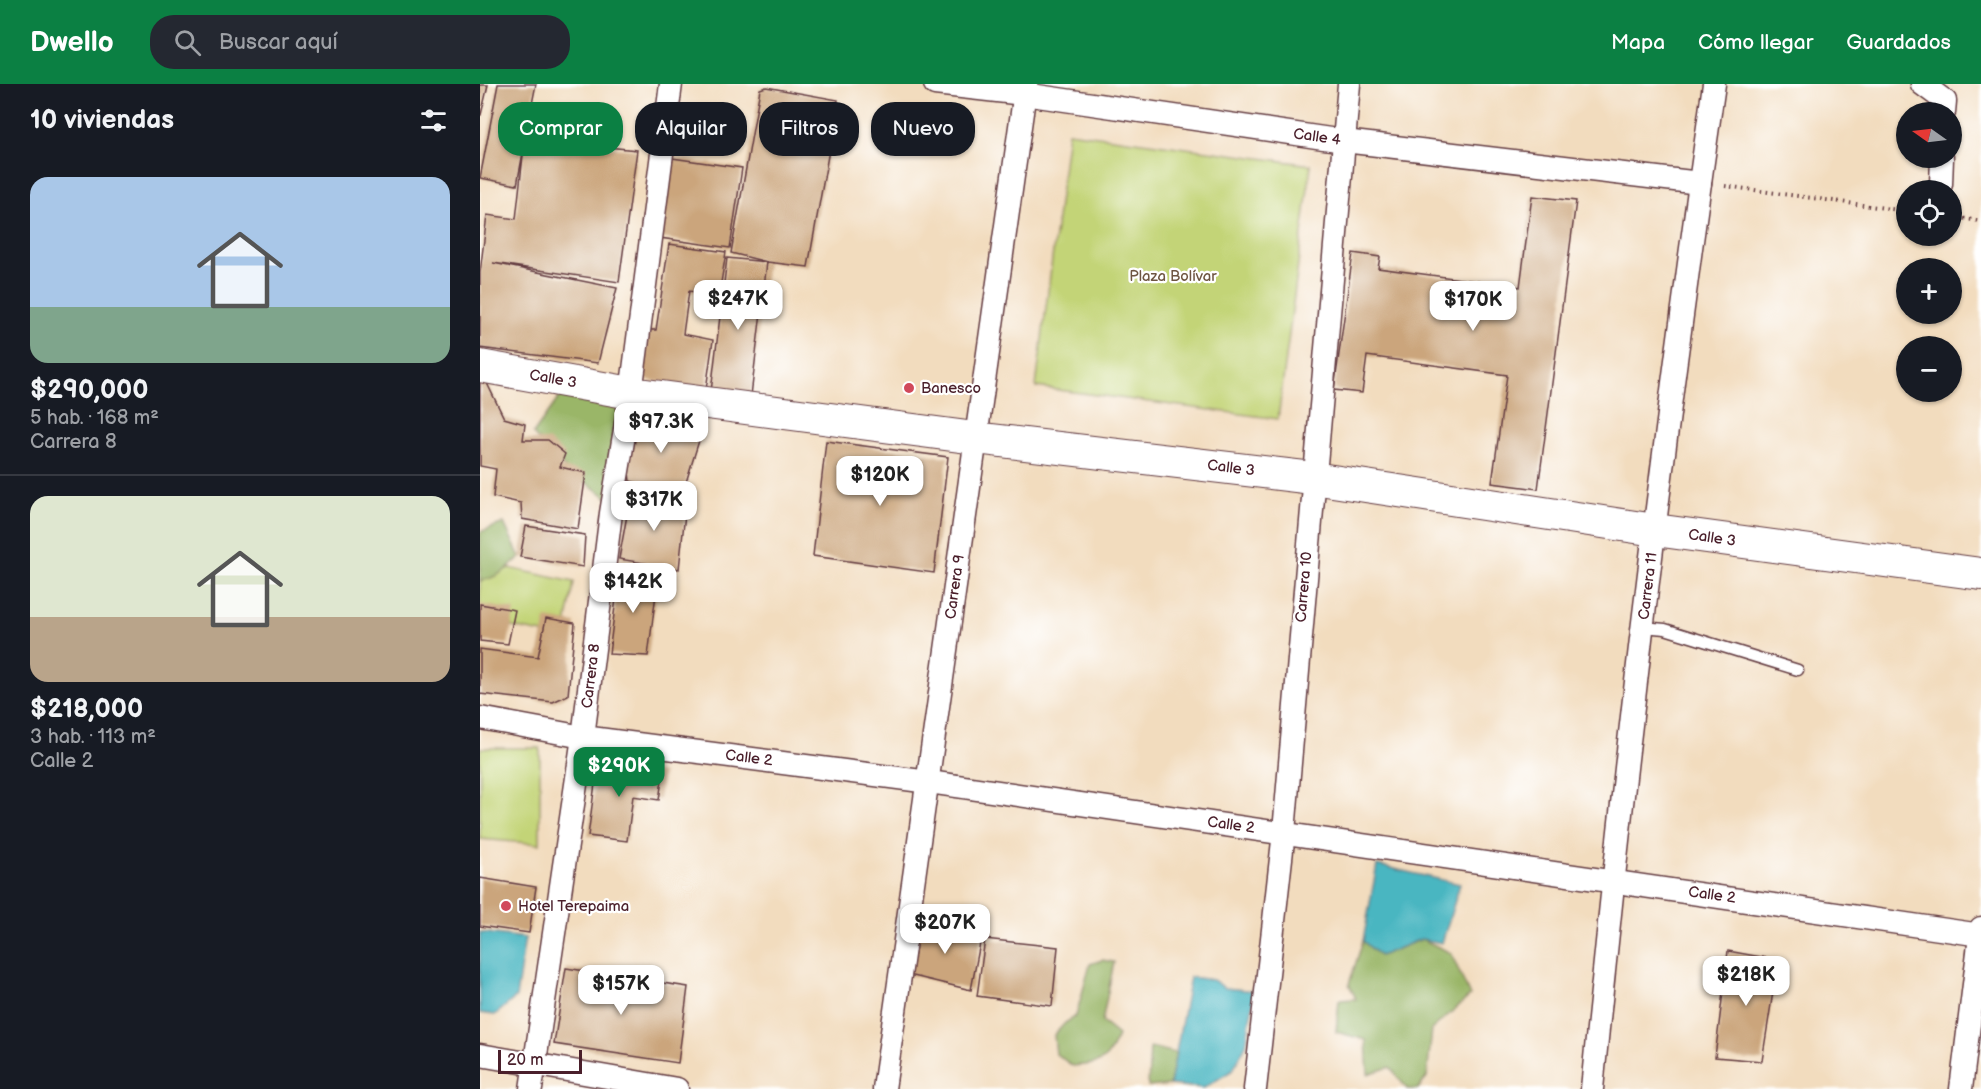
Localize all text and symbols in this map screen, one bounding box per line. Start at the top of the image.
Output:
search box [150,15,570,69]
text: Dwello [30,26,114,59]
icon: search [171,26,204,59]
text: Buscar aquí [219,29,338,56]
text: Mapa [1611,30,1665,55]
text: Cómo llegar [1698,30,1813,55]
text: Guardados [1846,30,1951,55]
chip: Comprar [498,102,623,156]
chip: Alquilar [635,102,747,156]
chip: Filtros [759,102,859,156]
chip: Nuevo [871,102,975,156]
north arrow [1896,102,1962,168]
map controls [1896,102,1962,402]
icon: filters [417,104,450,137]
text: 10 viviendas [30,105,174,136]
street label: Calle 4 [1292,124,1342,150]
button: locate [1896,180,1962,246]
icon: home [186,216,294,324]
button: + [1896,258,1962,324]
park label: Plaza Bolívar [1129,267,1217,286]
pin: $247K [696,280,780,331]
pin: $170K [1431,281,1515,332]
text: $247K [708,287,768,311]
text: $170K [1444,288,1502,312]
button: − [1896,336,1962,402]
street label: Calle 3 [528,365,578,393]
text: $290,000 [30,375,149,406]
place label: Banesco [921,379,981,398]
marker: Banesco [902,381,916,395]
pin: $97.3K [612,403,710,454]
text: 5 hab. · 168 m² [30,406,159,430]
text: $97.3K [628,410,694,434]
text: Carrera 8 [30,430,117,454]
pin: $120K [838,456,922,507]
street label: Calle 3 [1206,456,1256,480]
text: $120K [850,463,910,487]
pin: $317K [612,481,696,532]
text: $317K [625,488,683,512]
street label: Calle 3 [1687,525,1737,551]
icon: home [186,535,294,643]
street label: Carrera 10 [1291,551,1317,623]
street label: Carrera 11 [1634,551,1662,621]
street label: Carrera 9 [941,554,969,620]
pin: $142K [591,563,675,614]
text: $142K [604,570,662,594]
street label: Carrera 8 [578,642,604,709]
text: $218,000 [30,694,143,725]
text: 3 hab. · 113 m² [30,725,156,749]
street label: Calle 2 [724,746,774,770]
pin: $290K [577,747,661,798]
text: Calle 2 [30,749,93,773]
text: $290K [588,754,650,778]
street label: Calle 2 [1206,812,1256,838]
street label: Calle 2 [1687,882,1737,908]
place label: Hotel Terepaima [518,897,629,916]
marker: Hotel Terepaima [499,899,513,913]
pin: $207K [903,904,987,955]
text: $207K [914,911,976,935]
pin: $218K [1704,956,1788,1007]
text: $218K [1717,963,1775,987]
pin: $157K [579,965,663,1016]
text: $157K [592,972,650,996]
scale bar [498,1047,582,1074]
text: 20 m [507,1051,543,1070]

